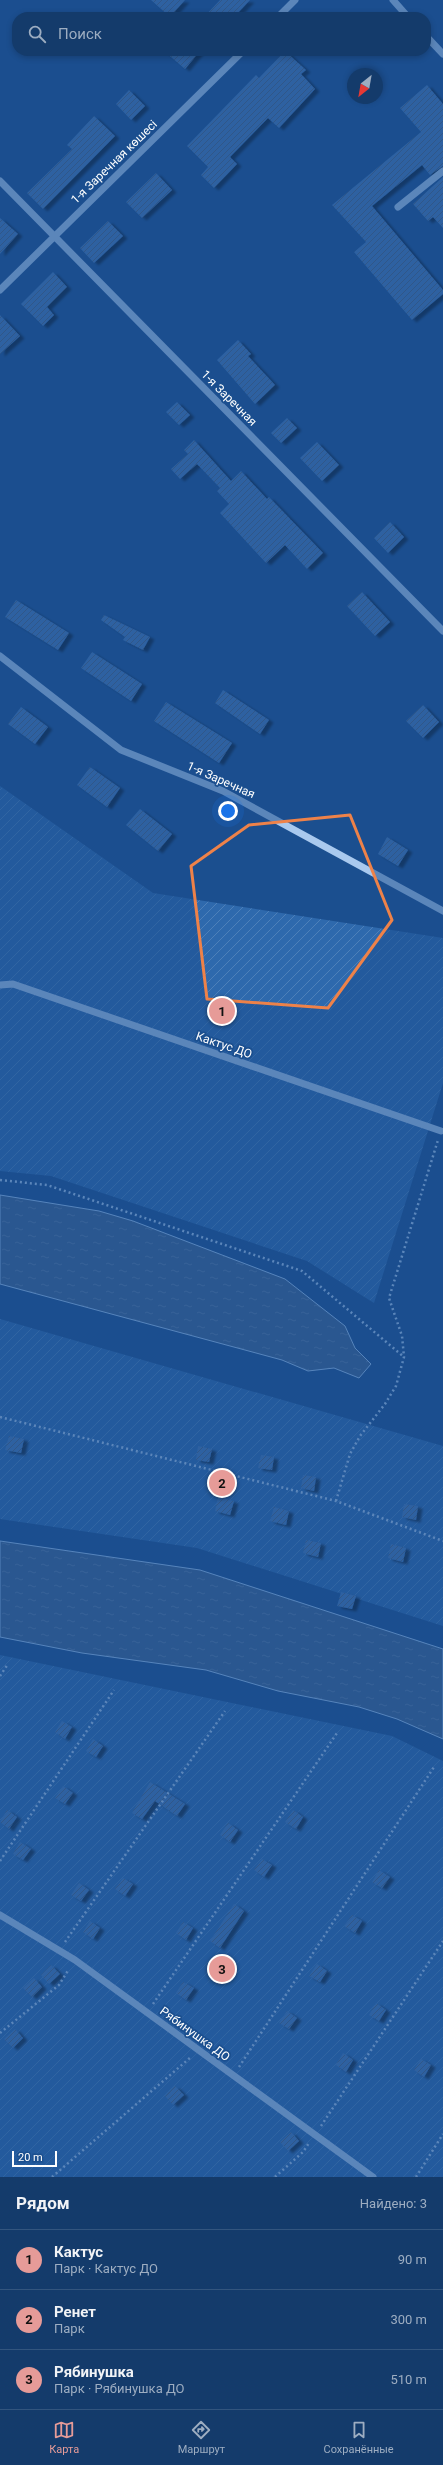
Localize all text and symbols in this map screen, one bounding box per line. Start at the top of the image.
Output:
search box [12,12,431,56]
icon: search [26,23,48,45]
text: Поиск [58,25,102,43]
north arrow [347,68,383,104]
street label: 1-я Заречная көшесі [68,117,160,207]
street label: 1-я Заречная [198,367,260,429]
street label: 1-я Заречная [185,759,257,801]
your location [218,801,238,821]
pin: 1 [209,996,235,1026]
street label: Кактус ДО [194,1029,254,1061]
pin: 2 [209,1468,235,1498]
pin: 3 [209,1954,235,1984]
street label: Рябинушка ДО [157,2004,233,2064]
scale bar [12,2149,57,2168]
text: 20 m [18,2151,43,2164]
text: Рядом [16,2193,70,2213]
text: Найдено: 3 [360,2196,427,2211]
text: Кактус [54,2243,103,2261]
text: 1 [25,2252,33,2267]
text: 90 m [398,2252,427,2267]
text: Парк · Кактус ДО [54,2261,158,2276]
text: Ренет [54,2303,96,2321]
text: 2 [25,2312,33,2327]
text: 300 m [390,2312,427,2327]
text: Парк [54,2321,85,2336]
text: Рябинушка [54,2363,134,2381]
text: 3 [25,2372,33,2387]
text: 510 m [390,2372,427,2387]
text: Парк · Рябинушка ДО [54,2381,185,2396]
tab: Карта [49,2419,79,2456]
tab: Маршрут [178,2419,225,2456]
tab: Сохранённые [324,2419,394,2456]

